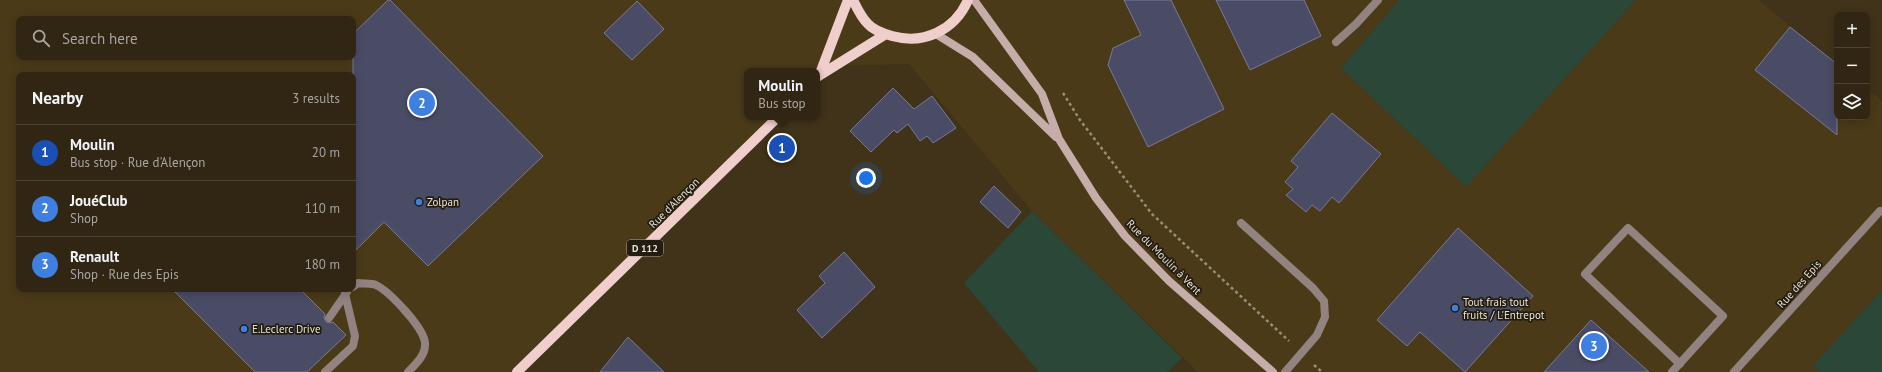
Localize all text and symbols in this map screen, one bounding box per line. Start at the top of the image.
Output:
map controls [1834,12,1870,120]
button: + [1834,12,1870,48]
search box [16,16,356,60]
icon: search [30,27,52,49]
text: Search here [62,29,138,48]
button: − [1834,48,1870,84]
popup [744,68,820,120]
text: Moulin [758,76,803,95]
button: layers [1834,84,1870,120]
text: Nearby [32,87,83,109]
pin: 2 [409,88,435,118]
text: 3 results [292,90,340,107]
text: Bus stop [758,95,806,112]
pin: 1 [769,133,795,163]
text: Moulin [70,135,115,154]
text: 1 [41,144,49,161]
text: 20 m [312,144,340,161]
text: Bus stop · Rue d'Alençon [70,154,205,171]
your location [856,168,876,188]
street label: Rue d'Alençon [646,175,702,231]
text: JouéClub [70,191,128,210]
place label: Zolpan [427,195,459,209]
marker: Zolpan [414,197,424,207]
text: 2 [41,200,49,217]
text: 110 m [305,200,340,217]
text: Shop [70,210,98,227]
street label: Rue du Moulin à Vent [1124,217,1205,298]
road number: D 112 [627,240,663,256]
text: Renault [70,247,119,266]
text: 3 [41,256,49,273]
text: 180 m [305,256,340,273]
street label: Rue des Epis [1774,257,1824,311]
text: Shop · Rue des Epis [70,266,179,283]
place label: Tout frais tout fruits / L'Entrepot [1463,295,1545,322]
marker: Tout frais tout fruits / L'Entrepot [1450,303,1460,313]
place label: E.Leclerc Drive [252,322,321,336]
marker: E.Leclerc Drive [239,324,249,334]
pin: 3 [1581,331,1607,361]

